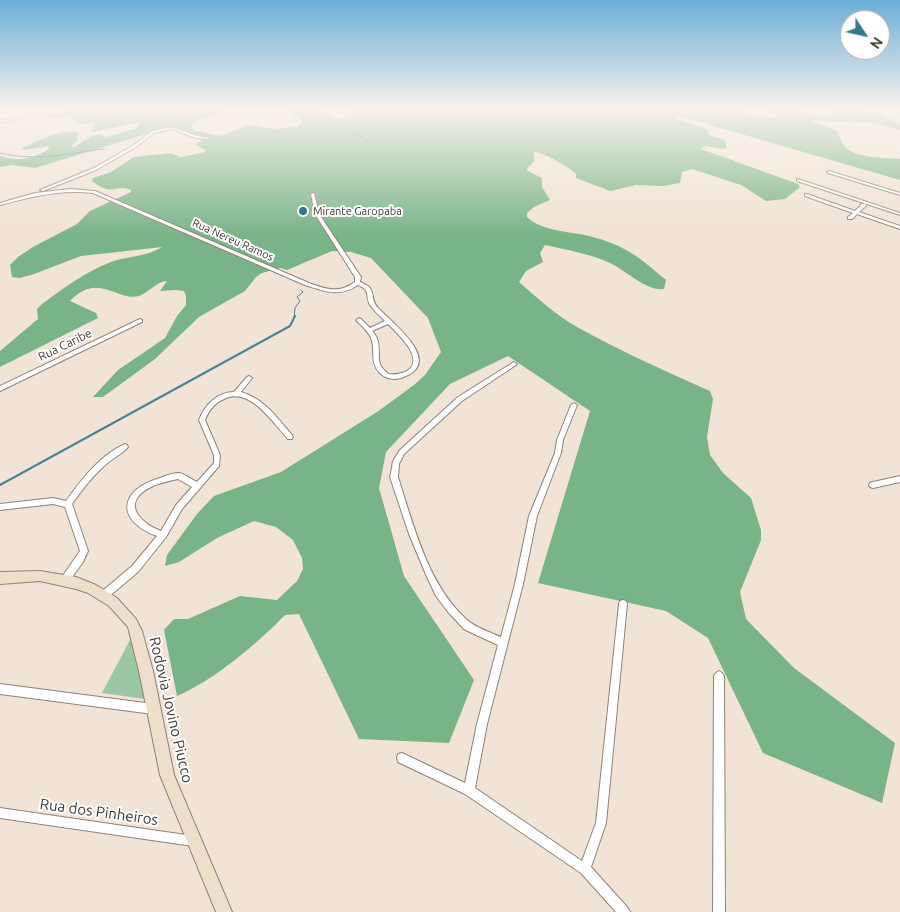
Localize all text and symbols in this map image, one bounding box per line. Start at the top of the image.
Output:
north arrow [840,10,890,60]
text: N [867,34,886,52]
place label: Mirante Garopaba [313,204,402,218]
marker: Mirante Garopaba [297,205,309,217]
street label: Rua Nereu Ramos [190,216,276,264]
street label: Rua Caribe [36,326,94,364]
street label: Rodovia Jovino Piucco [145,635,197,785]
street label: Rua dos Pinheiros [39,795,159,829]

